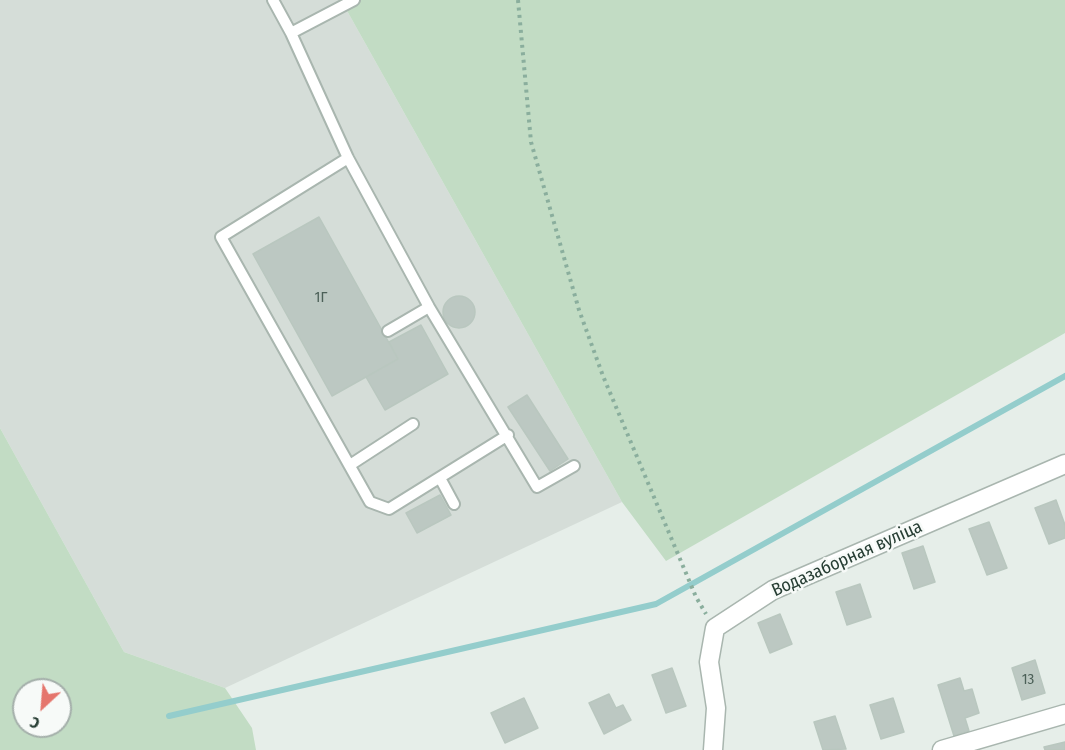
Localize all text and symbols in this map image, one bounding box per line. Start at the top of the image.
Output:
house number: 1Г [315,289,327,307]
street label: Водазаборная вуліца [768,516,926,602]
house number: 13 [1022,671,1034,689]
north arrow [12,678,72,738]
text: С [27,712,43,733]

